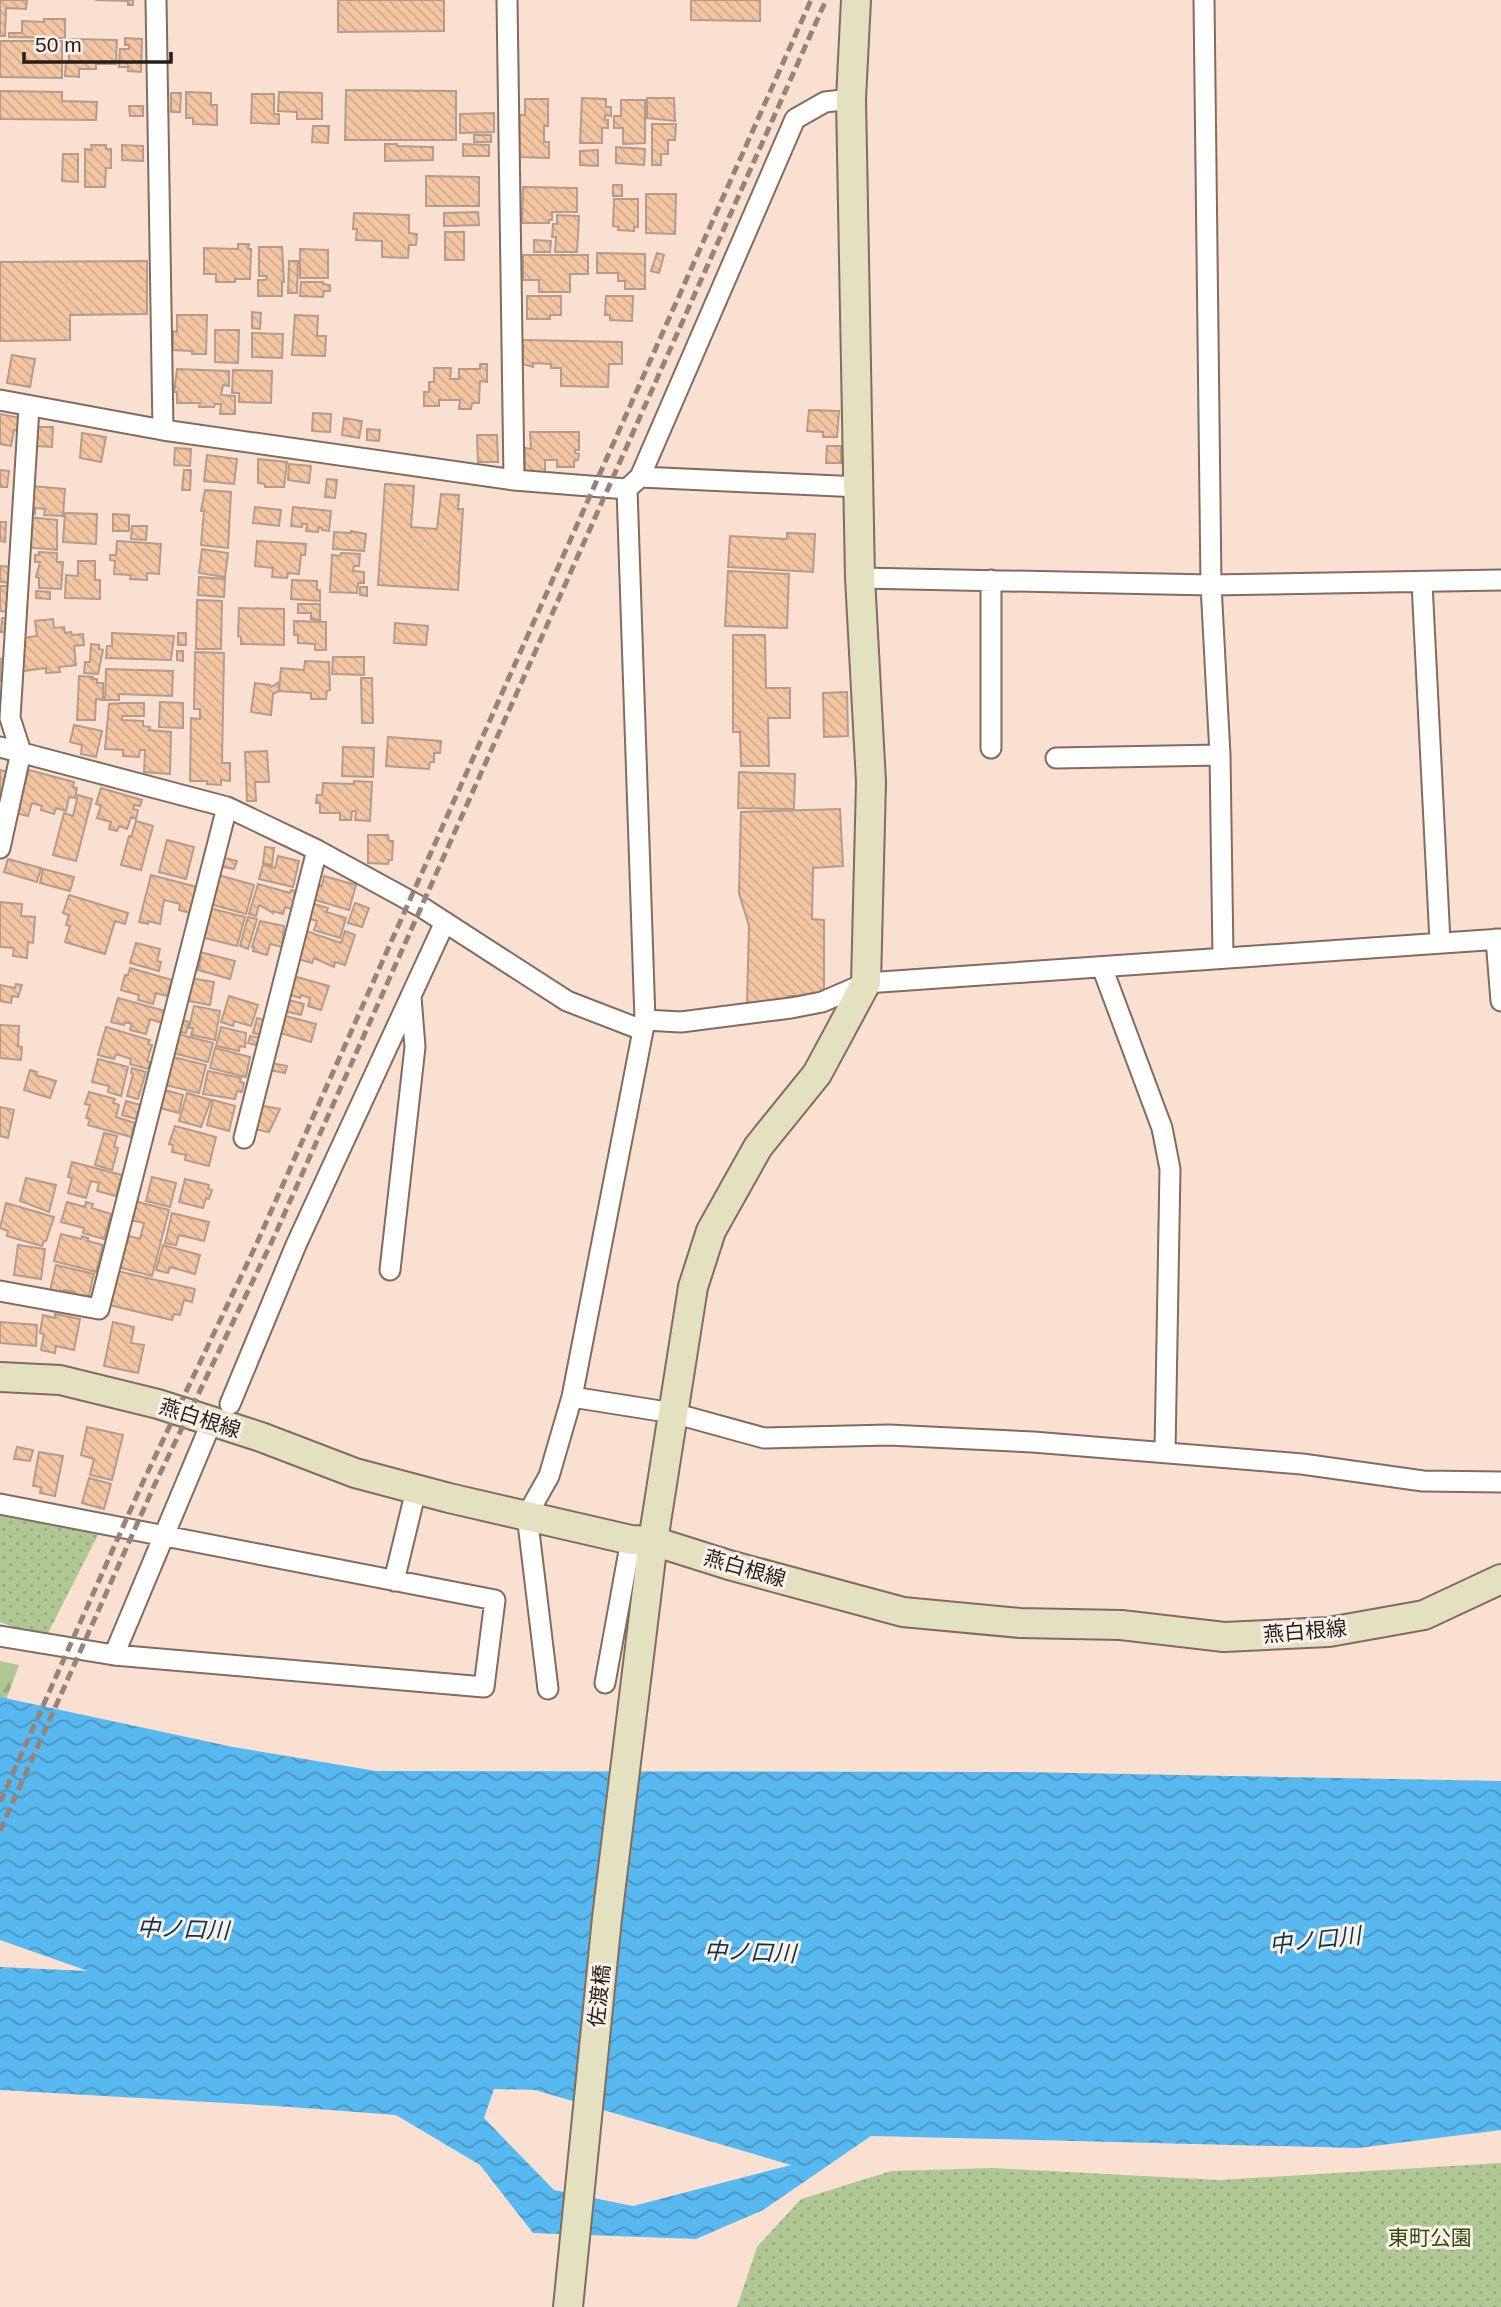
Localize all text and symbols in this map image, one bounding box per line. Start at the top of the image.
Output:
scale bar [24,21,172,65]
text: 50 m [35,33,82,56]
street label: 燕白根線 [157,1394,243,1442]
street label: 燕白根線 [701,1545,789,1591]
street label: 燕白根線 [1262,1616,1348,1646]
water label: 中ノ口川 [137,1914,232,1944]
water label: 中ノ口川 [1268,1922,1365,1958]
water label: 中ノ口川 [704,1937,799,1967]
street label: 佐渡橋 [584,1963,614,2029]
park label: 東町公園 [1388,2226,1472,2249]

